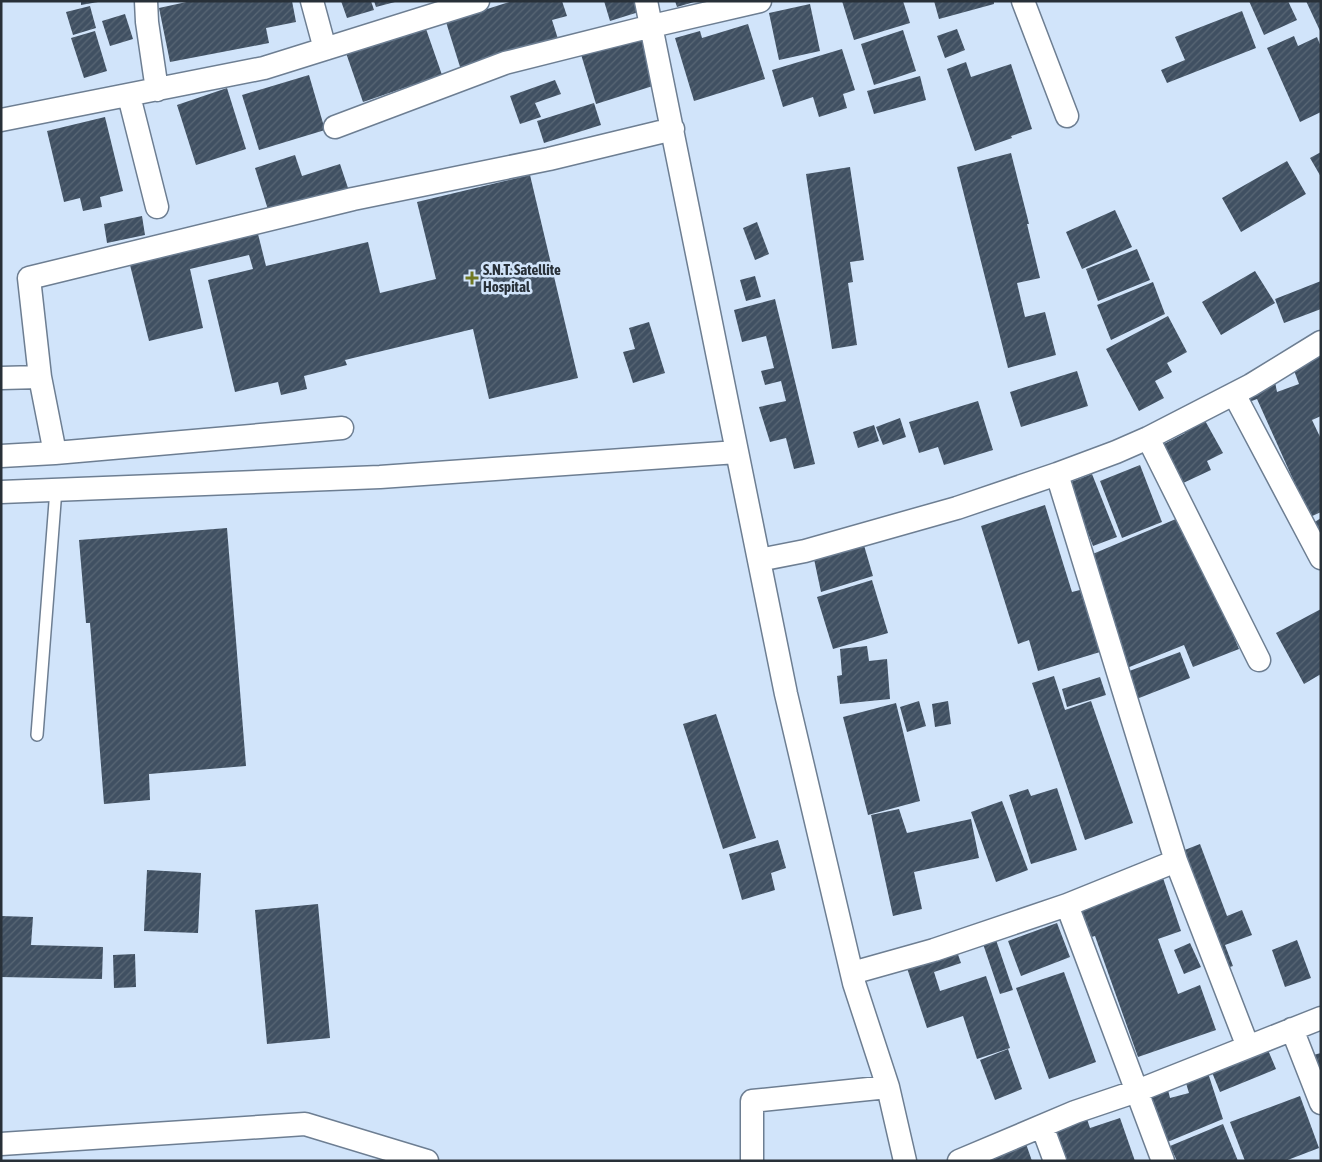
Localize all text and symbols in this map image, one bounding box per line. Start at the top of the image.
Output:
place label: S.N.T. Satellite Hospital [483,261,561,295]
marker: S.N.T. Satellite Hospital [465,271,479,285]

